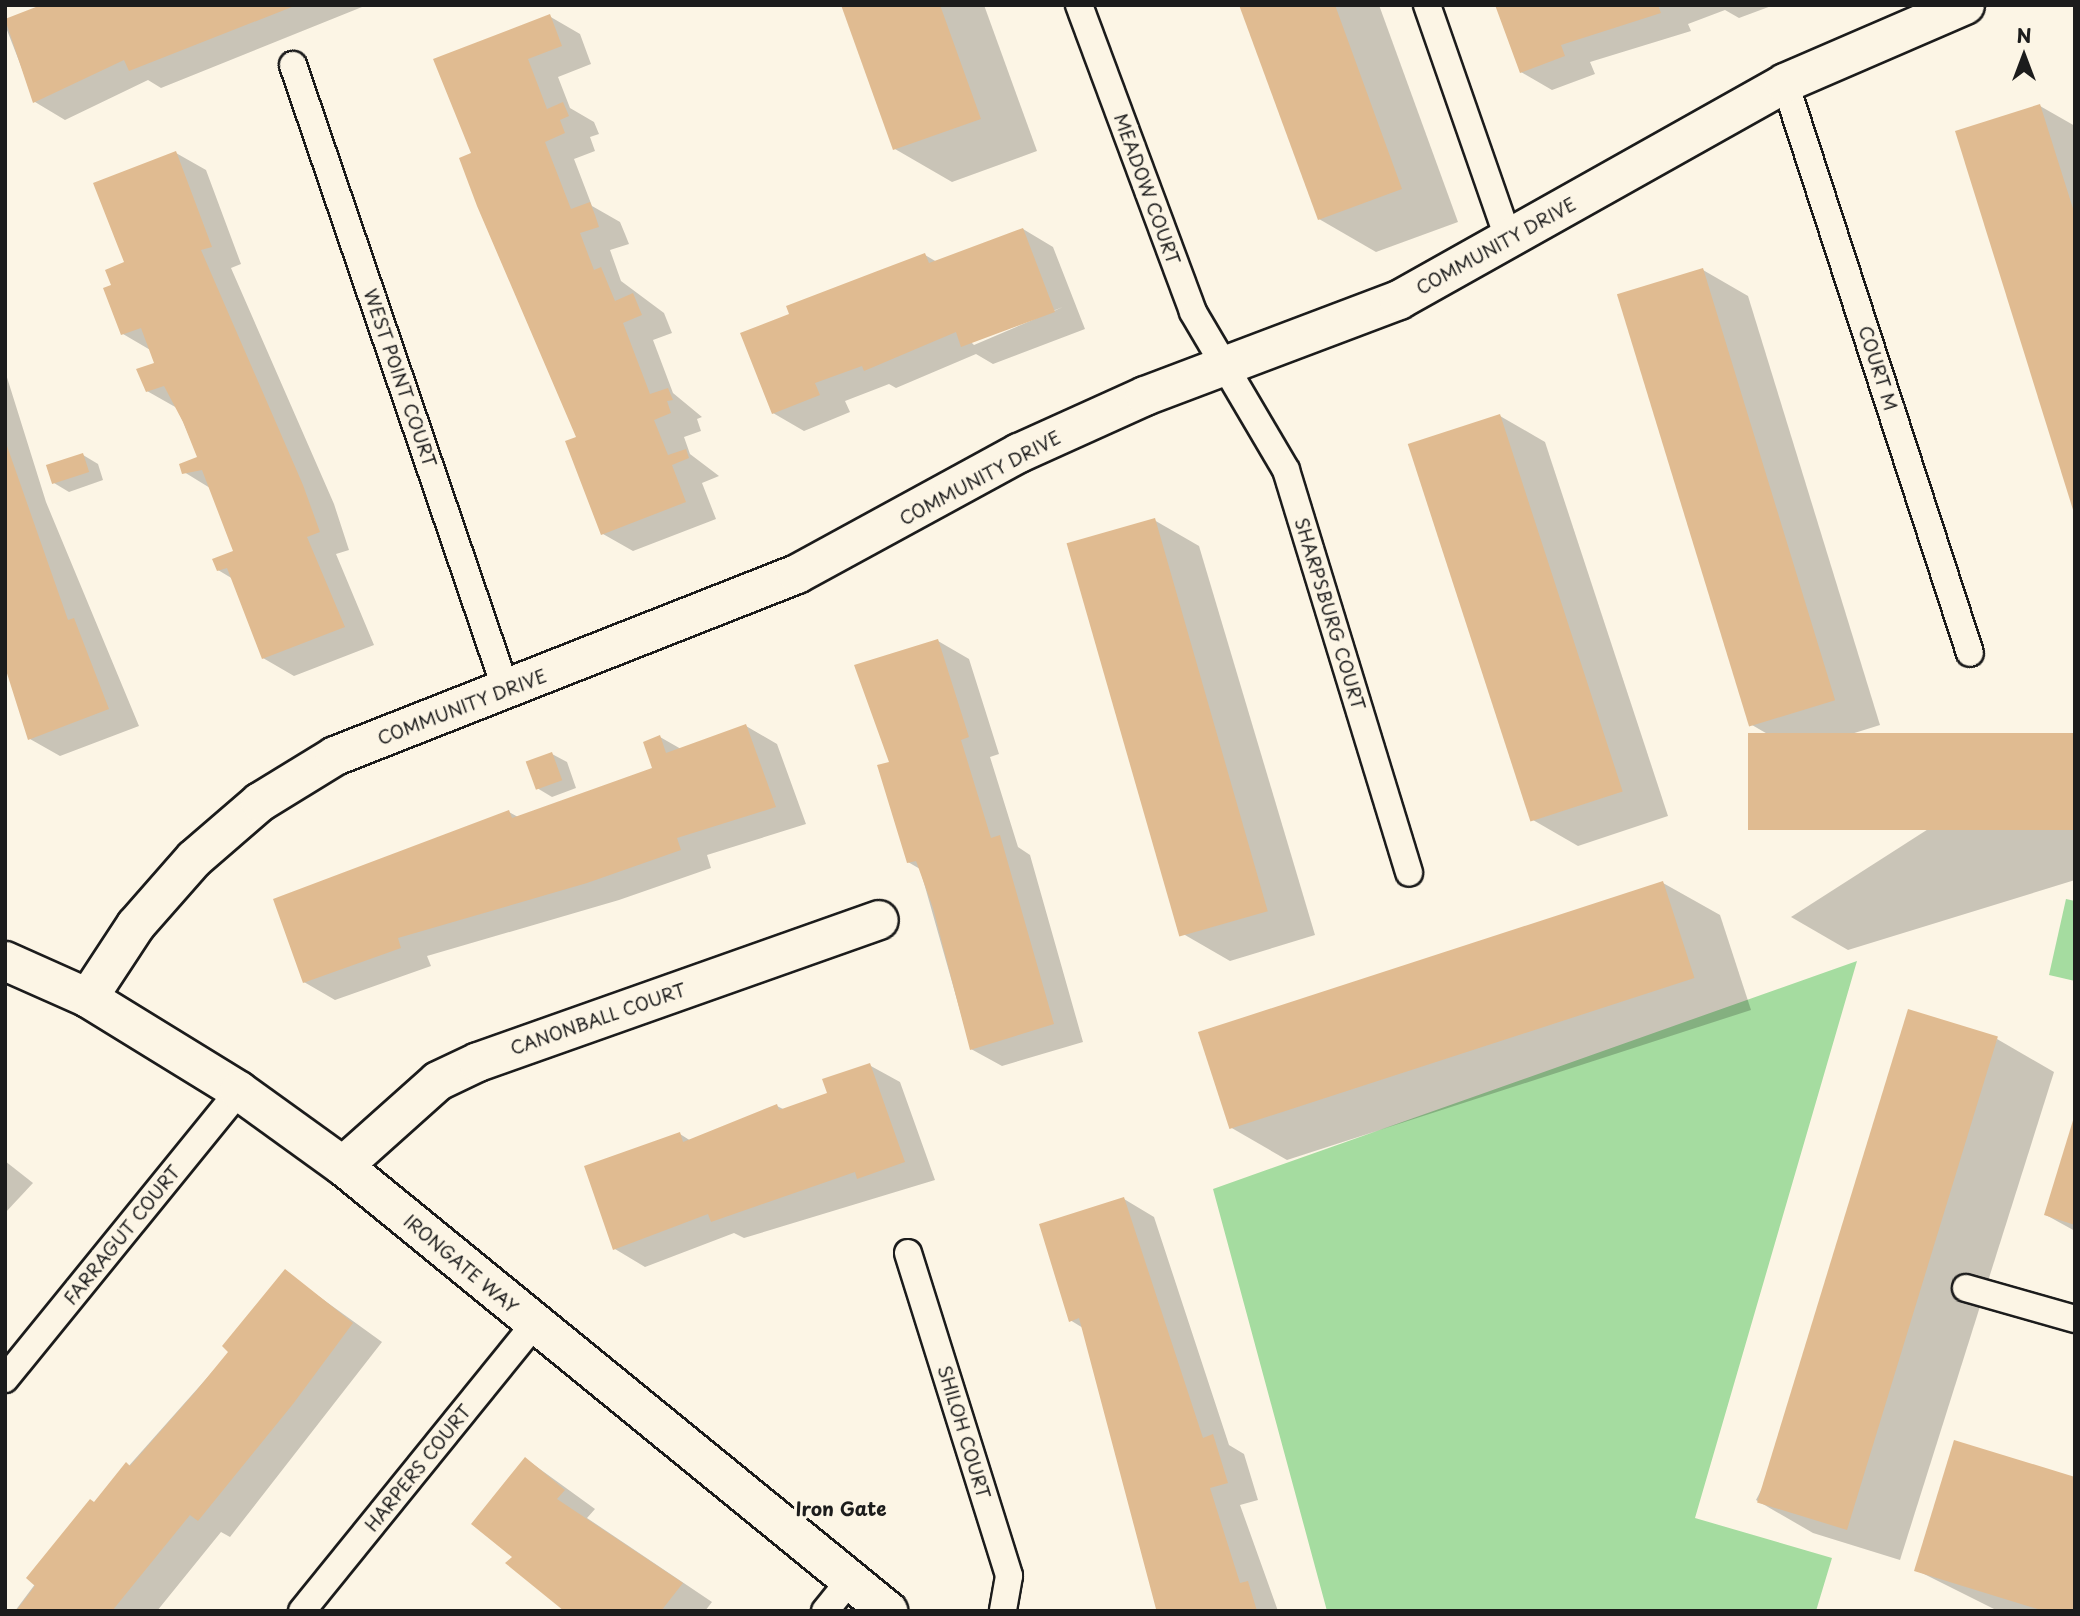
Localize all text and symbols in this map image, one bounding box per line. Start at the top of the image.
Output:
north arrow [1989,21,2059,91]
text: N [2016,21,2032,49]
street label: MEADOW COURT [1109,110,1185,268]
street label: COMMUNITY DRIVE [1412,193,1580,299]
street label: WEST POINT COURT [359,286,441,470]
street label: COURT M [1854,323,1902,413]
street label: COMMUNITY DRIVE [896,426,1064,530]
street label: SHARPSBURG COURT [1290,515,1370,713]
street label: COMMUNITY DRIVE [374,665,550,749]
street label: CANONBALL COURT [506,978,690,1060]
street label: FARRAGUT COURT [59,1161,185,1309]
street label: IRONGATE WAY [399,1209,523,1319]
street label: SHILOH COURT [933,1362,995,1502]
street label: HARPERS COURT [360,1400,476,1536]
district label: Iron Gate [795,1498,887,1520]

